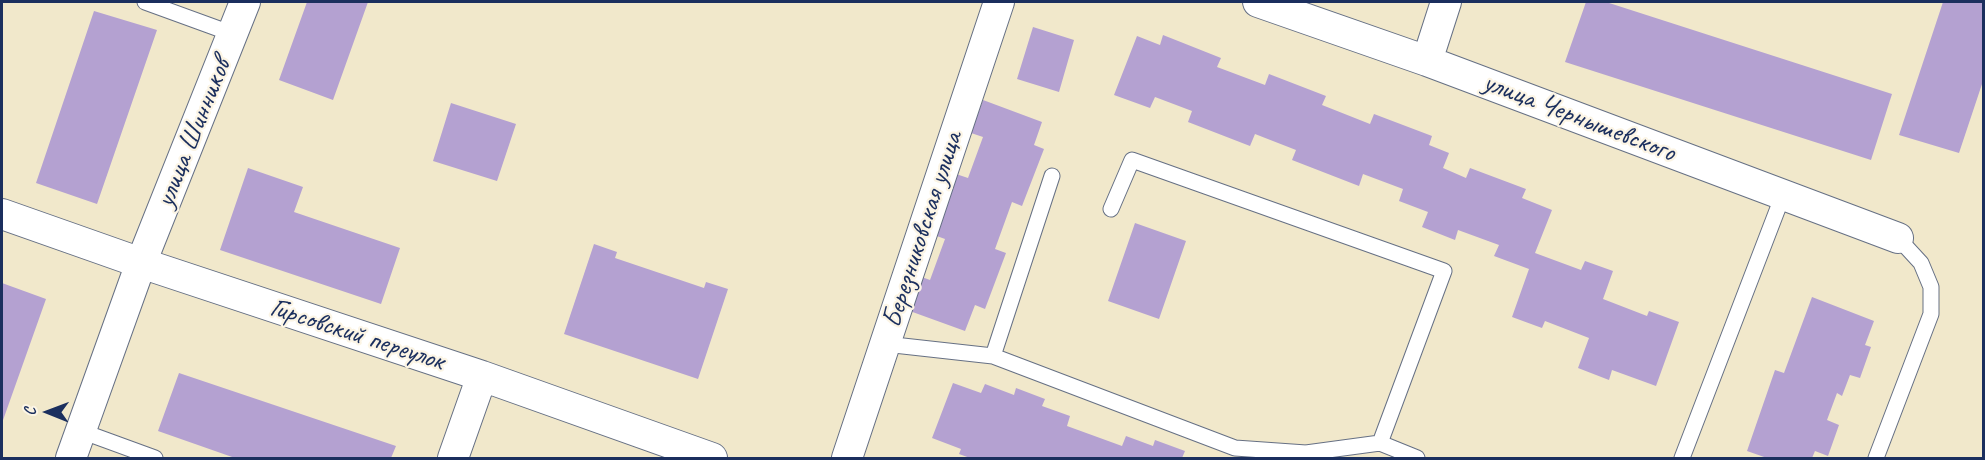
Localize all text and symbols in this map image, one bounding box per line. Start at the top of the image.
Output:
street label: улица Шинников [149,54,239,212]
street label: улица Чернышевского [1478,66,1680,170]
street label: Березниковская улица [876,128,970,332]
street label: Гирсовский переулок [266,291,448,379]
north arrow [18,382,78,442]
text: С [20,408,40,416]

